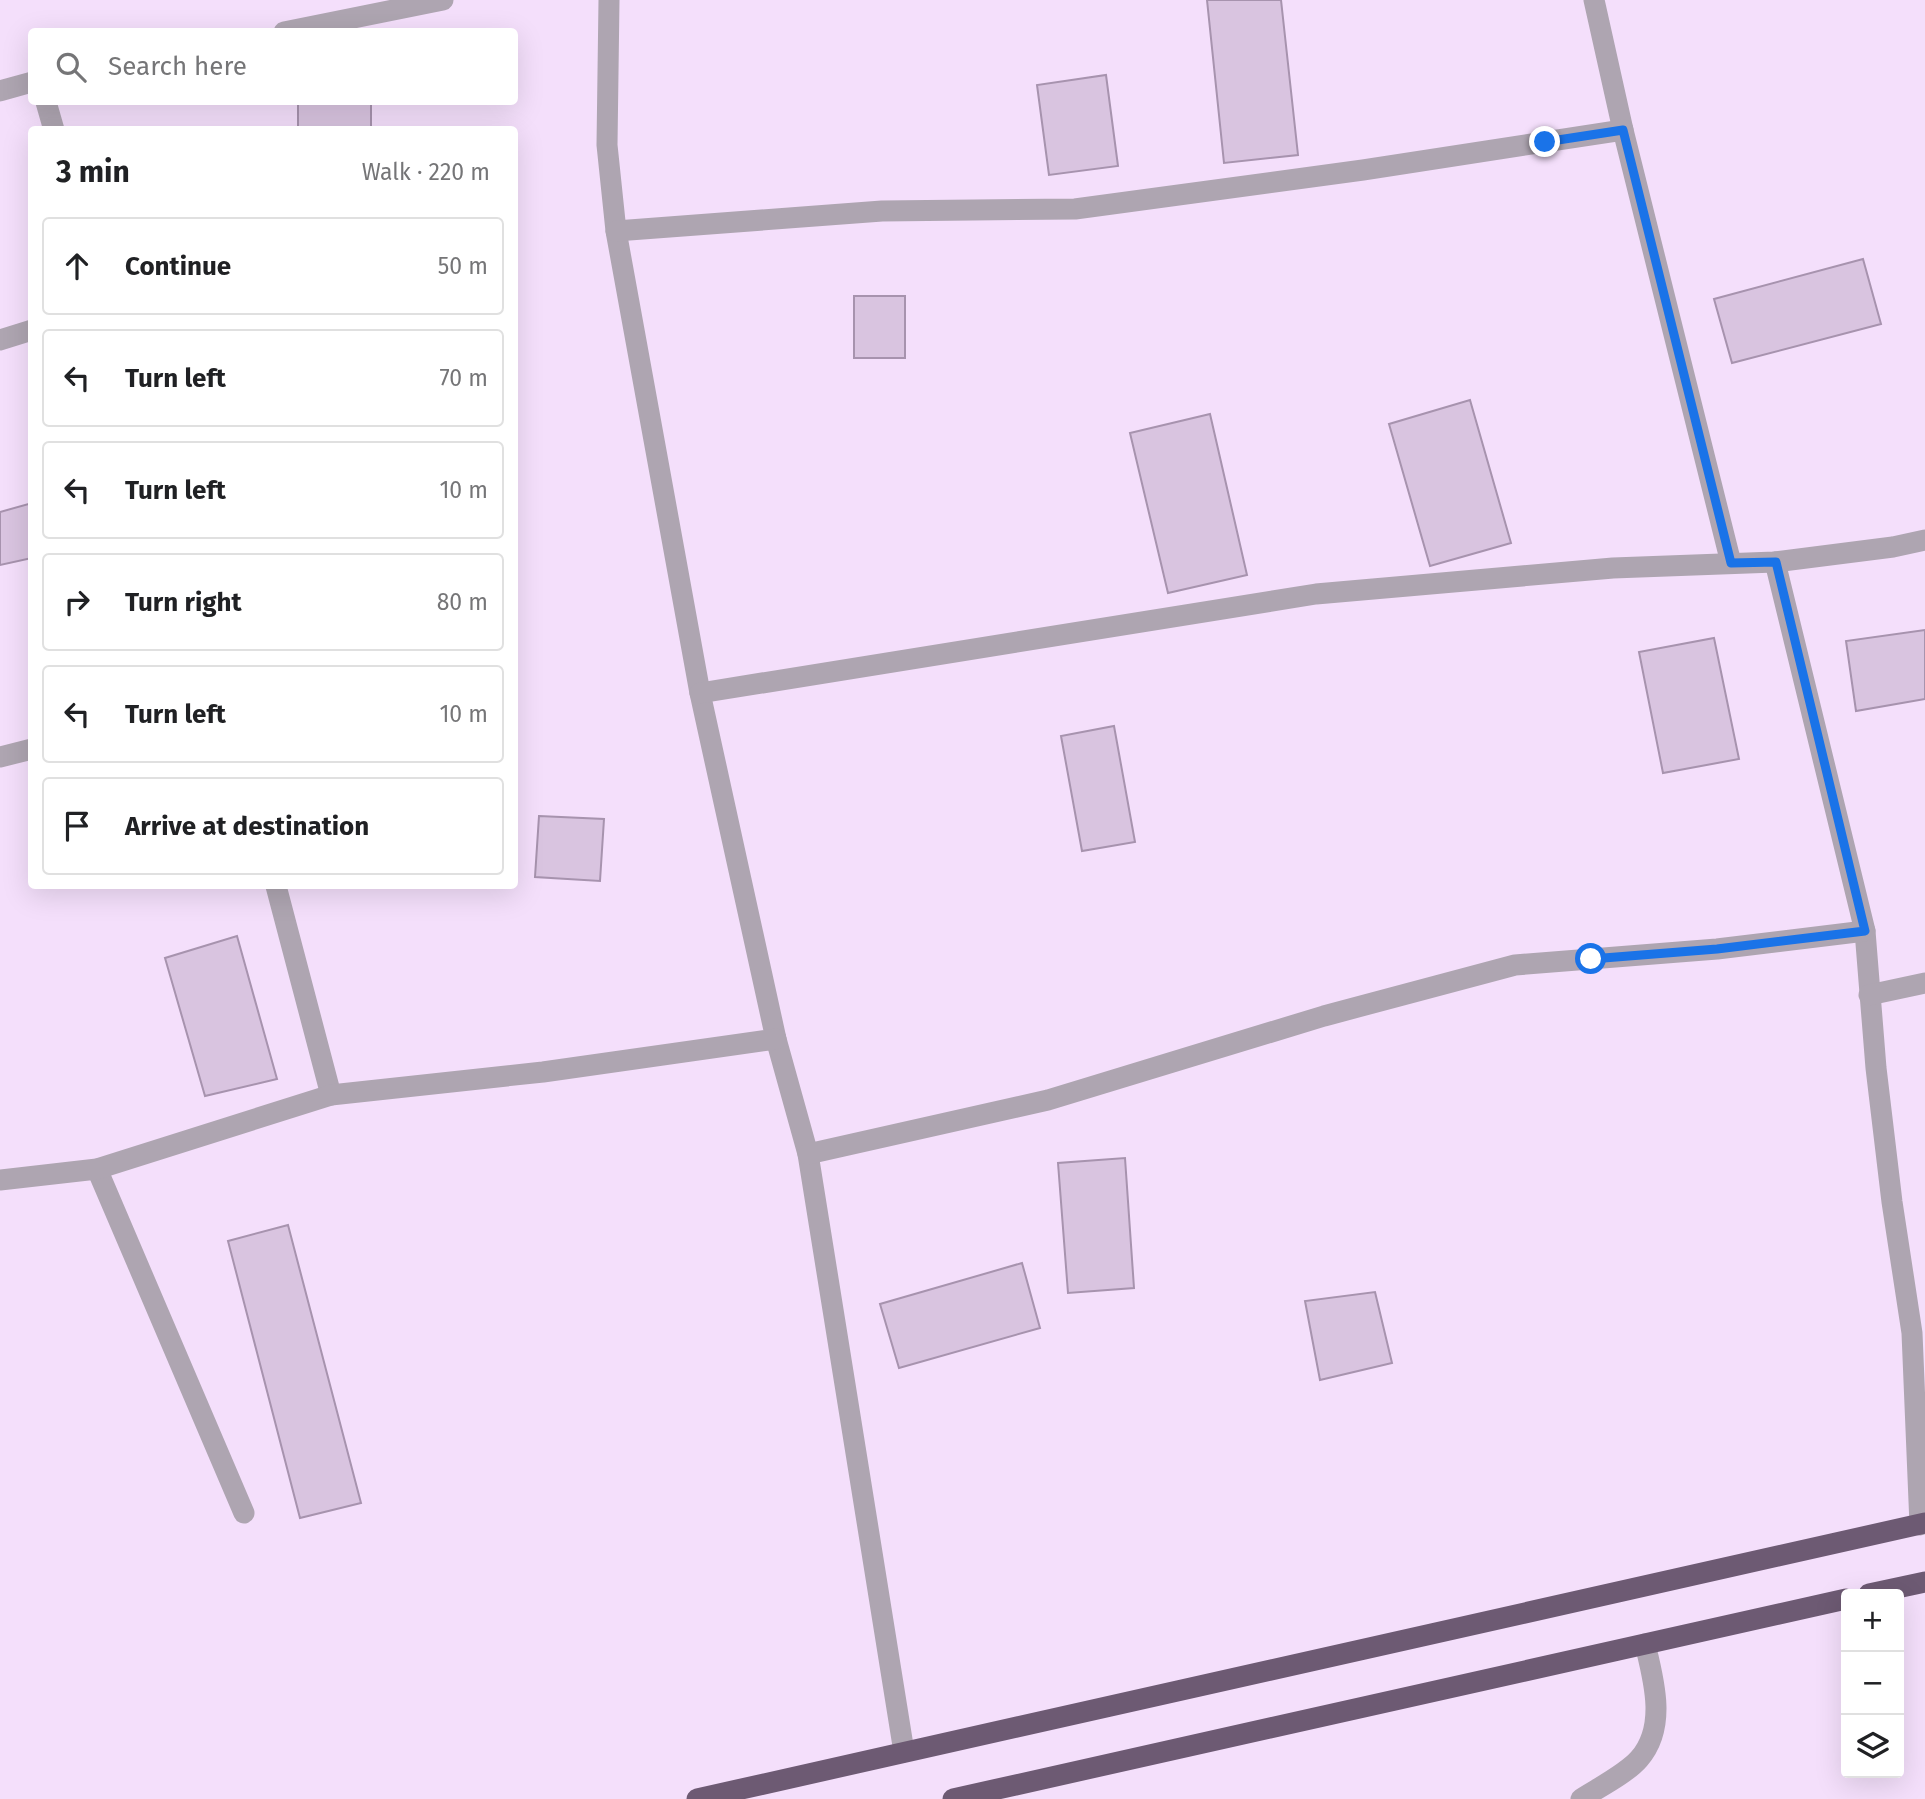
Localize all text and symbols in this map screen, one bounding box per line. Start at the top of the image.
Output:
search box [28,28,518,105]
icon: search [52,48,90,86]
text: Search here [108,51,247,82]
route end [1529,126,1560,157]
text: 3 min [56,154,130,190]
text: Walk · 220 m [362,158,490,186]
icon: ahead [58,247,96,285]
text: Continue [125,251,231,282]
text: 50 m [438,252,488,280]
icon: left [58,359,96,397]
text: Turn left [125,363,226,394]
text: 70 m [439,364,488,392]
icon: left [58,471,96,509]
text: Turn left [125,475,226,506]
text: 10 m [439,476,488,504]
icon: right [58,583,96,621]
text: Turn right [125,587,242,618]
text: 80 m [437,588,488,616]
icon: left [58,695,96,733]
text: Turn left [125,699,226,730]
text: 10 m [439,700,488,728]
icon: arrive [58,807,96,845]
text: Arrive at destination [125,811,369,842]
route start [1575,943,1606,974]
map controls [1841,1589,1904,1778]
button: + [1841,1589,1904,1652]
button: − [1841,1652,1904,1715]
button: layers [1841,1715,1904,1778]

